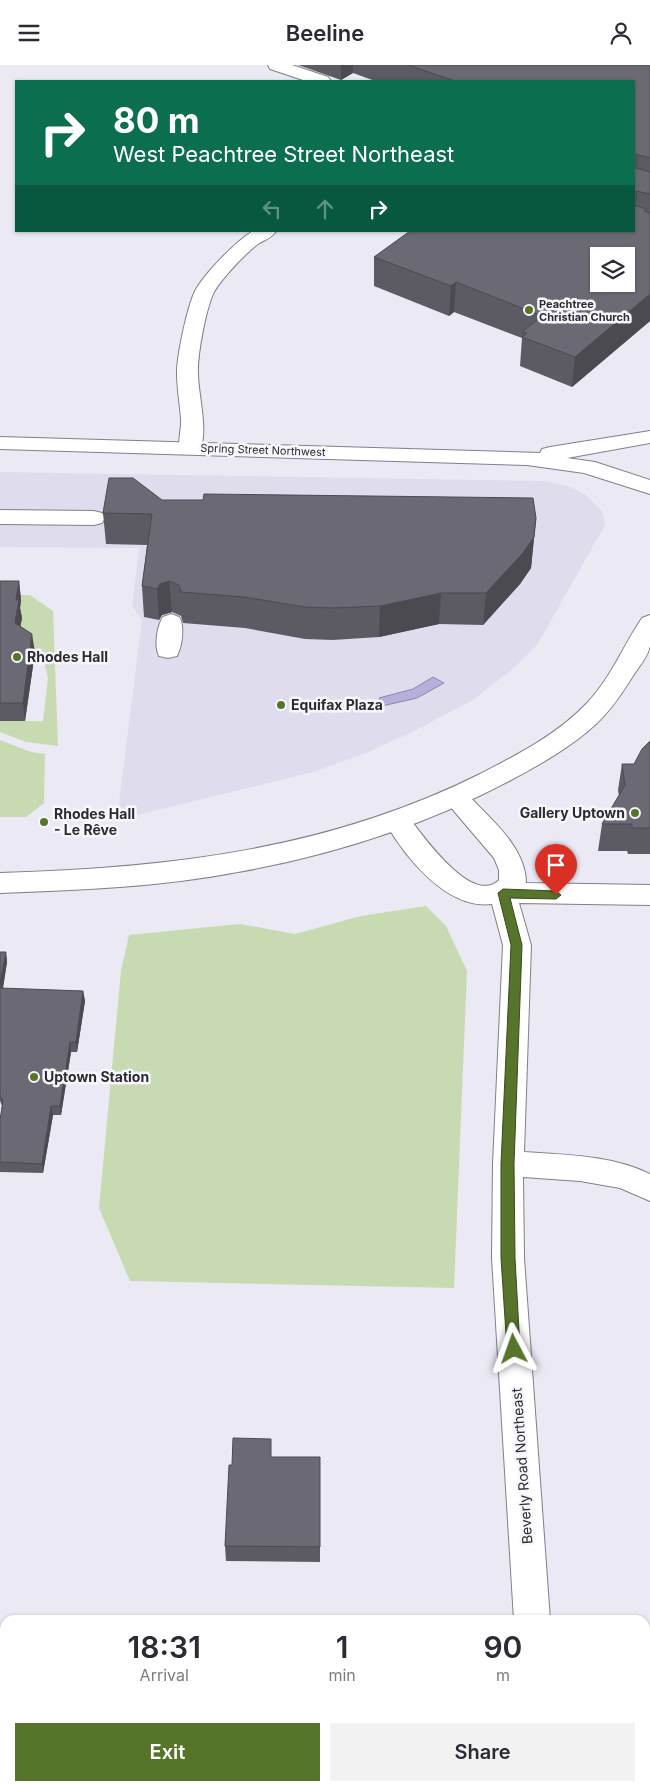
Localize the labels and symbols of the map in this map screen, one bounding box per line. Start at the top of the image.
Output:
place label: Peachtree Christian Church [539,297,630,324]
marker: Peachtree Christian Church [523,304,535,316]
street label: Spring Street Northwest [200,441,326,459]
place label: Rhodes Hall [27,648,108,665]
marker: Rhodes Hall [11,651,23,663]
place label: Equifax Plaza [291,696,383,713]
marker: Equifax Plaza [275,699,287,711]
place label: Gallery Uptown [520,804,625,821]
place label: Rhodes Hall - Le Rêve [54,805,135,838]
marker: Gallery Uptown [629,807,641,819]
marker: Rhodes Hall - Le Rêve [38,816,50,828]
pin [535,844,577,895]
place label: Uptown Station [44,1068,149,1085]
marker: Uptown Station [28,1071,40,1083]
position arrow [487,1322,539,1374]
street label: Beverly Road Northeast [508,1387,535,1545]

